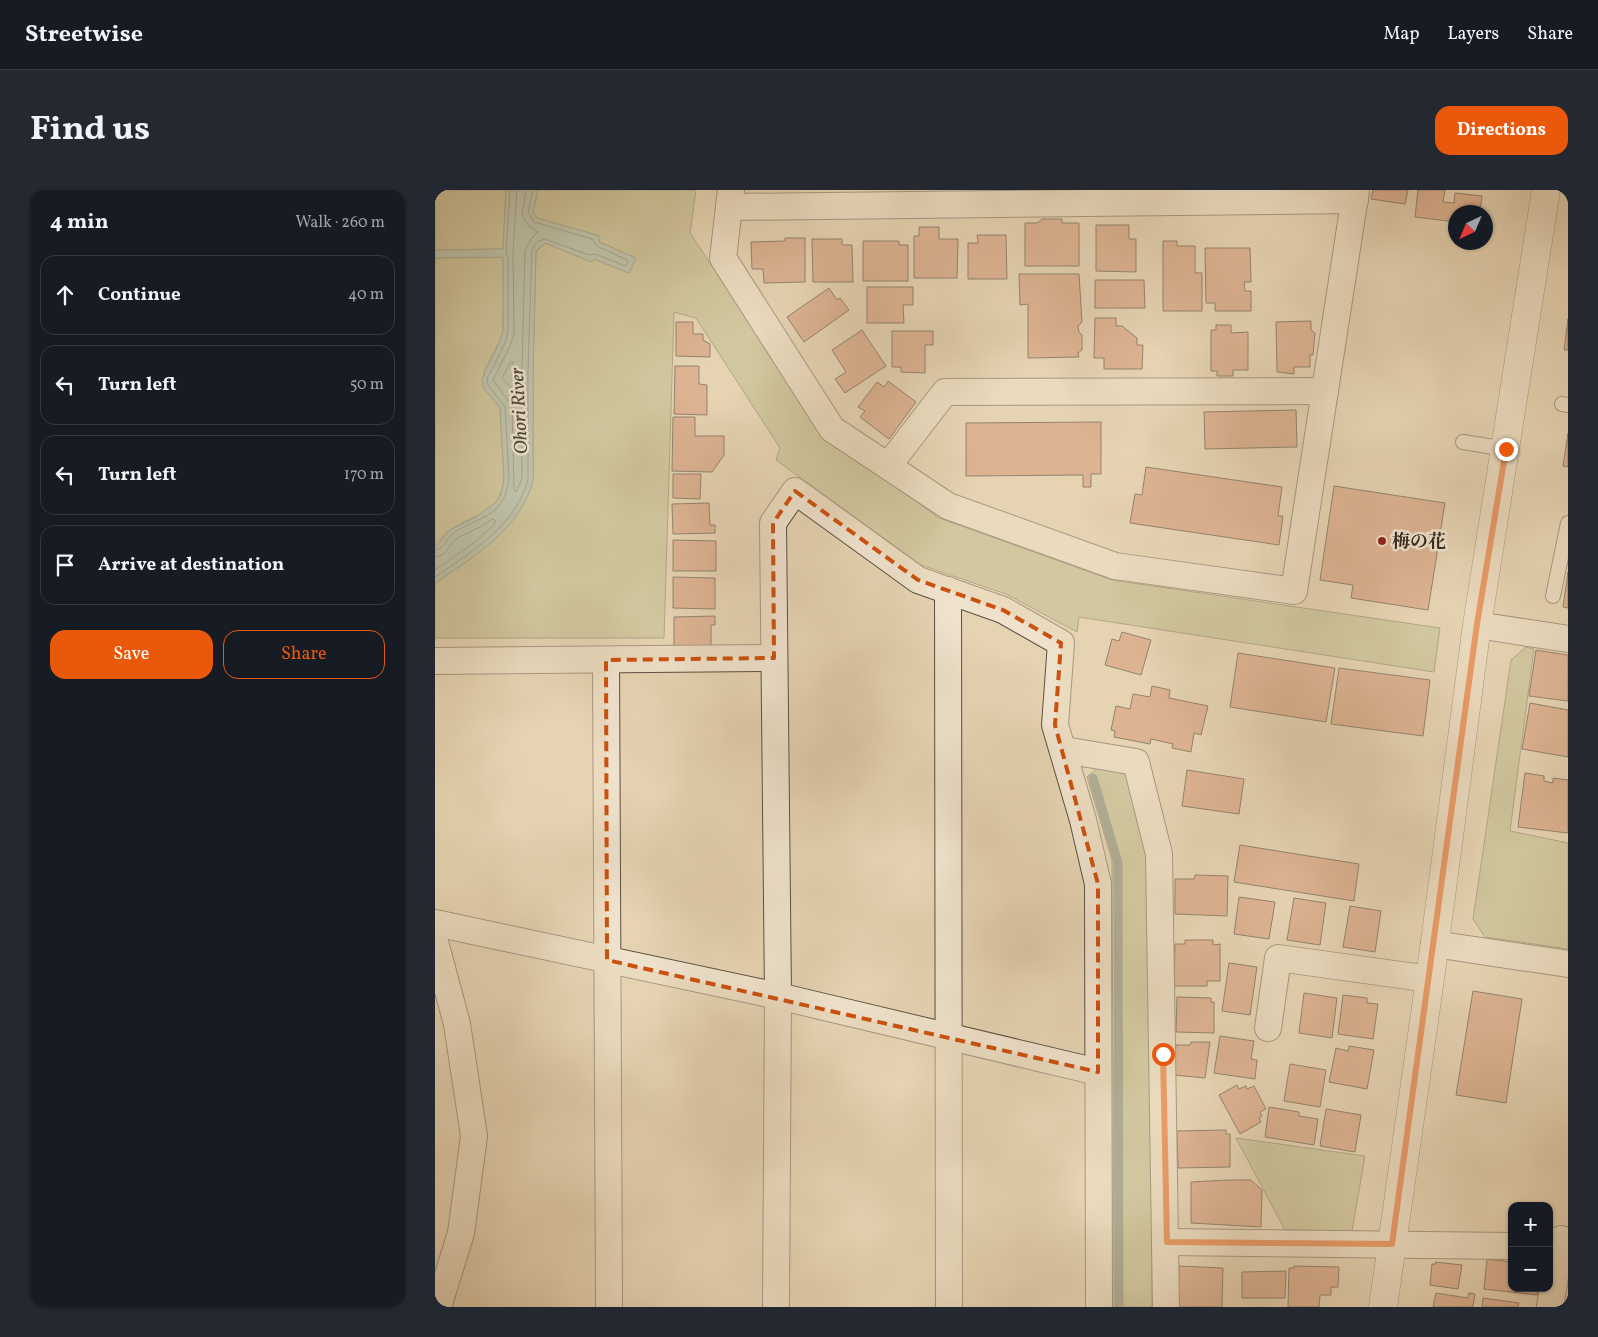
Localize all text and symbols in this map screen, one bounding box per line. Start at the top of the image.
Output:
text: Streetwise [25,18,143,52]
text: Map [1383,22,1419,47]
text: Layers [1447,22,1499,47]
text: Share [1527,22,1573,47]
text: Find us [30,106,150,154]
button: Directions [1435,106,1568,155]
north arrow [1448,205,1493,250]
text: 4 min [50,208,109,237]
text: Walk · 260 m [295,212,385,234]
icon: ahead [51,281,79,309]
text: Continue [98,282,181,308]
text: 40 m [348,284,384,306]
water label: Ohori River [505,366,535,455]
icon: left [51,371,79,399]
text: Turn left [98,372,177,398]
text: 50 m [350,374,384,396]
route end [1495,438,1518,461]
icon: left [51,461,79,489]
text: Turn left [98,462,177,488]
text: 170 m [344,464,384,486]
place label: 梅の花 [1392,530,1446,555]
marker: 梅の花 [1376,535,1388,547]
icon: arrive [51,551,79,579]
text: Arrive at destination [98,552,284,578]
button: Save [50,630,213,679]
button: Share [223,630,385,679]
route start [1152,1043,1175,1066]
map controls [1508,1202,1553,1292]
button: + [1508,1202,1553,1247]
button: − [1508,1247,1553,1292]

